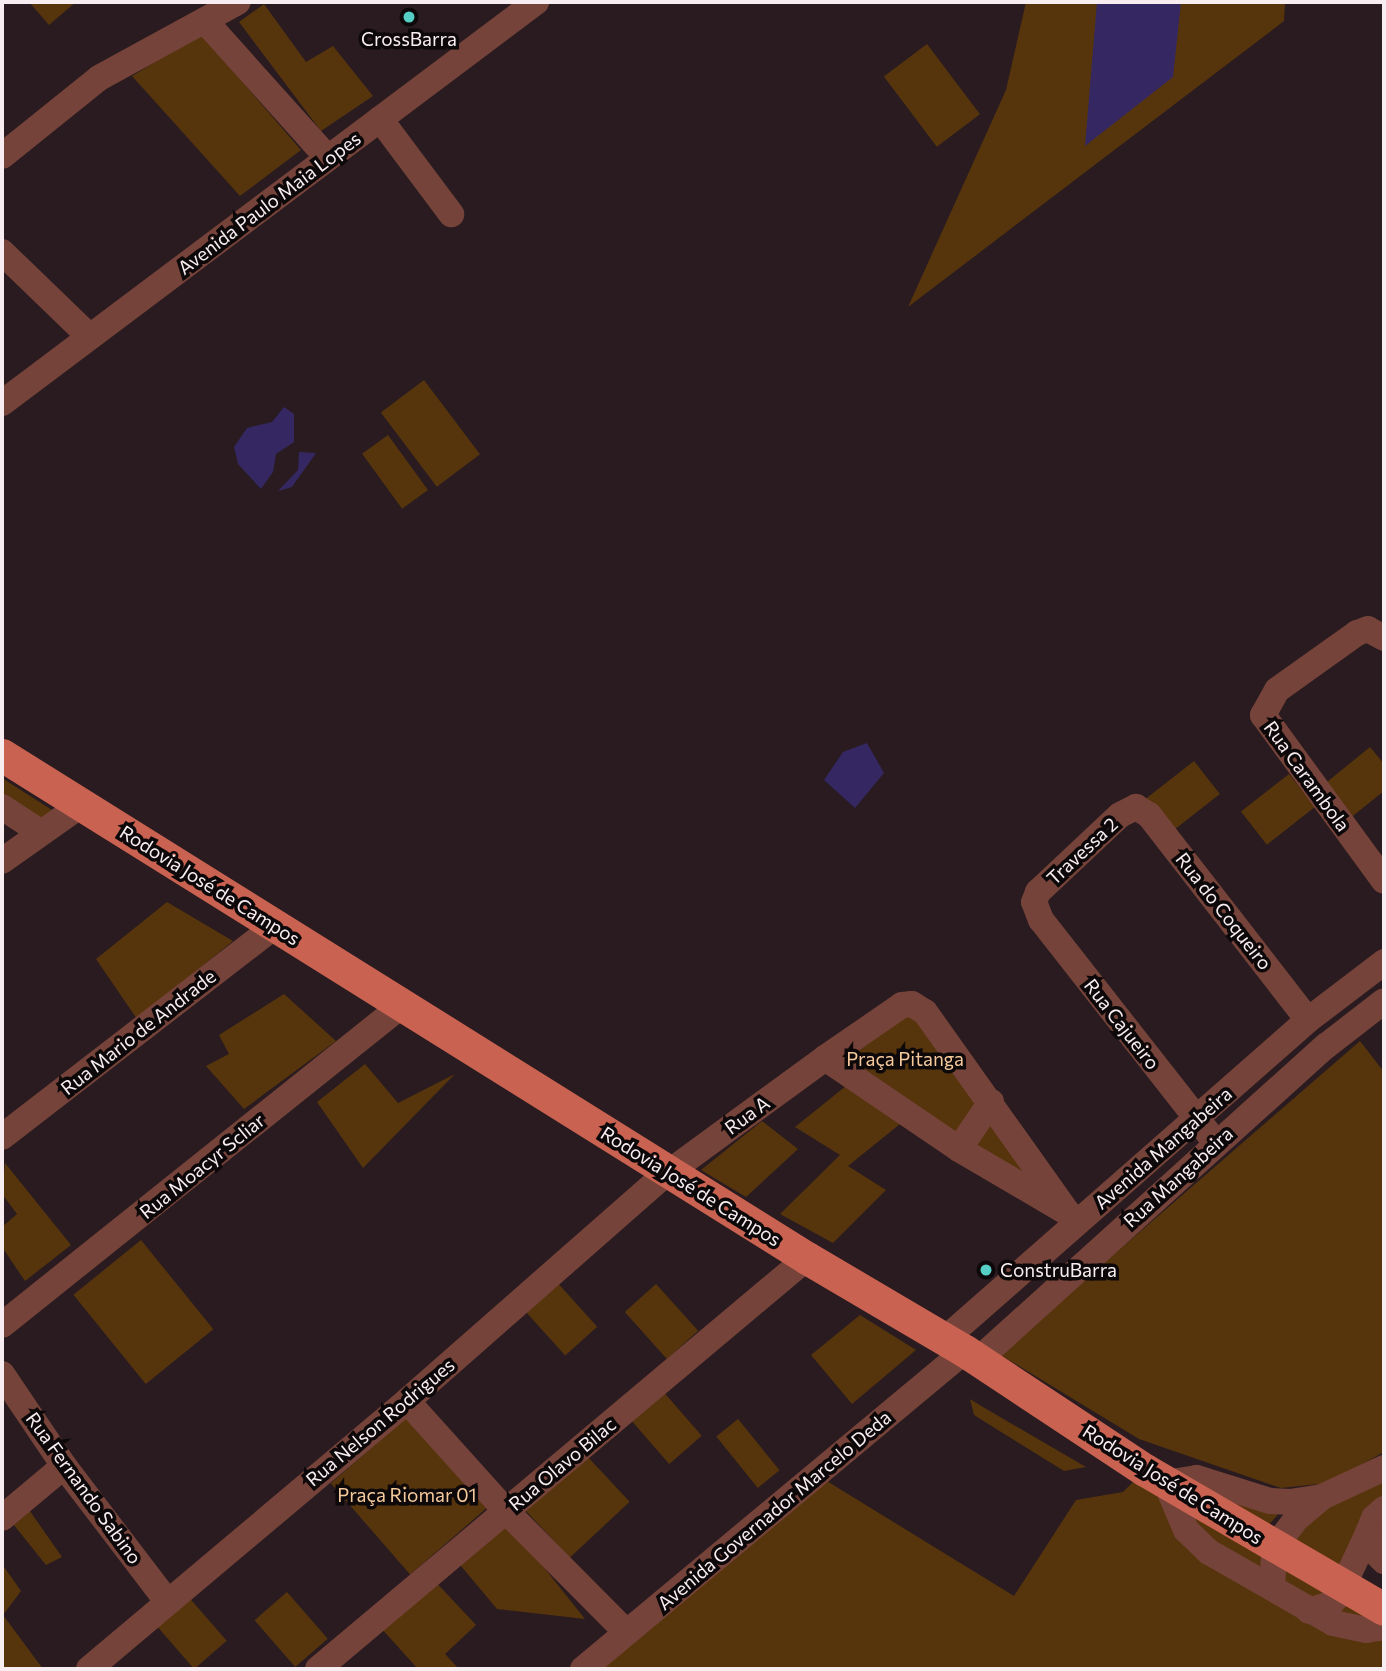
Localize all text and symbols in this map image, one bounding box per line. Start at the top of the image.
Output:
marker: CrossBarra [401,9,417,25]
place label: CrossBarra [361,28,457,50]
street label: Avenida Paulo Maia Lopes [173,127,365,279]
street label: Rua Carambola [1259,716,1355,836]
street label: Travessa 2 [1042,812,1122,890]
street label: Rodovia José de Campos [116,820,304,950]
street label: Rua do Coqueiro [1171,848,1277,974]
street label: Rua Mario de Andrade [56,964,220,1100]
street label: Rua Cajueiro [1080,974,1164,1074]
park label: Praça Pitanga [846,1048,964,1070]
street label: Avenida Mangabeira [1090,1082,1236,1214]
street label: Rua A [720,1091,774,1139]
street label: Rua Moacyr Scliar [135,1109,269,1223]
street label: Rodovia José de Campos [597,1121,785,1251]
street label: Rua Mangabeira [1119,1122,1237,1232]
place label: ConstruBarra [1000,1259,1117,1281]
marker: ConstruBarra [978,1262,994,1278]
street label: Rua Nelson Rodrigues [301,1353,459,1491]
street label: Avenida Governador Marcelo Deda [653,1406,895,1614]
street label: Rua Fernando Sabino [21,1408,147,1568]
street label: Rua Olavo Bilac [504,1413,620,1515]
street label: Rodovia José de Campos [1079,1419,1267,1549]
park label: Praça Riomar 01 [337,1484,477,1506]

